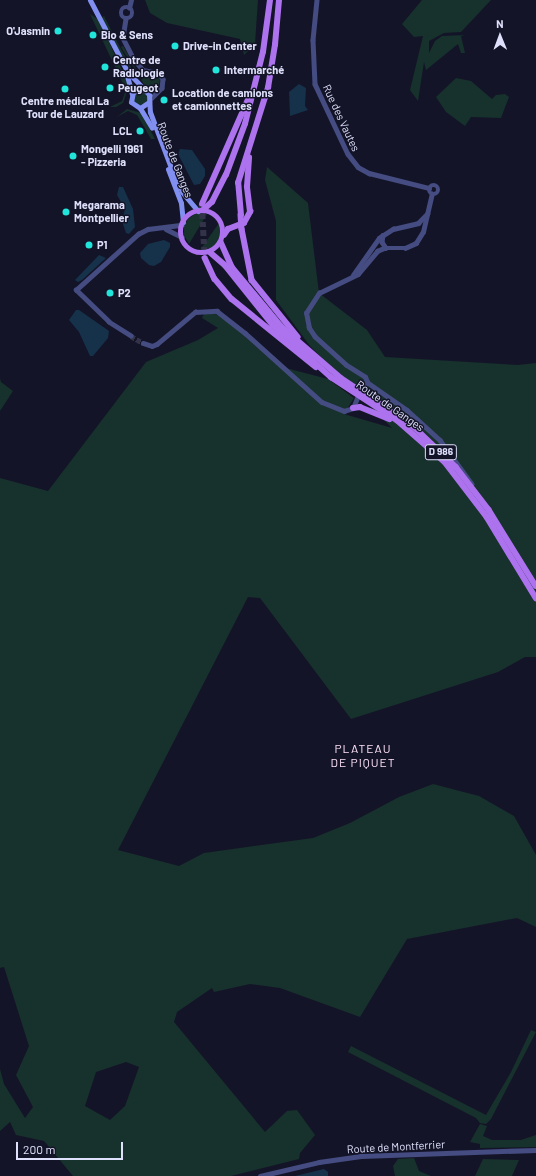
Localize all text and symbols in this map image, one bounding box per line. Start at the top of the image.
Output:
north arrow [480,16,520,56]
text: N [496,17,504,30]
place label: O'Jasmin [6,24,50,38]
marker: O'Jasmin [53,26,63,36]
place label: Bio & Sens [101,28,153,42]
marker: Bio & Sens [88,30,98,40]
place label: Drive-in Center [183,39,257,53]
marker: Drive-in Center [170,41,180,51]
place label: Centre de Radiologie [113,54,164,80]
marker: Centre de Radiologie [100,62,110,72]
place label: Intermarché [224,63,284,77]
marker: Intermarché [211,65,221,75]
place label: Peugeot [118,81,159,95]
street label: Rue des Vautes [320,82,362,154]
marker: Peugeot [105,83,115,93]
marker: Centre médical La Tour de Lauzard [60,84,70,94]
place label: Location de camions et camionnettes [172,87,273,113]
place label: Centre médical La Tour de Lauzard [21,95,109,121]
marker: Location de camions et camionnettes [159,95,169,105]
street label: Route de Ganges [155,120,195,200]
place label: LCL [113,124,132,138]
marker: LCL [135,126,145,136]
place label: Mongelli 1961 - Pizzeria [81,143,143,169]
marker: Mongelli 1961 - Pizzeria [68,151,78,161]
place label: Megarama Montpellier [74,199,129,225]
marker: Megarama Montpellier [61,207,71,217]
place label: P1 [97,238,107,252]
marker: P1 [84,240,94,250]
place label: P2 [118,286,131,300]
marker: P2 [105,288,115,298]
street label: Route de Ganges [354,378,426,434]
road number: D 986 [424,444,458,460]
district label: PLATEAU DE PIQUET [330,742,396,770]
scale bar [18,1134,125,1160]
street label: Route de Montferrier [347,1138,445,1156]
text: 200 m [23,1142,55,1156]

